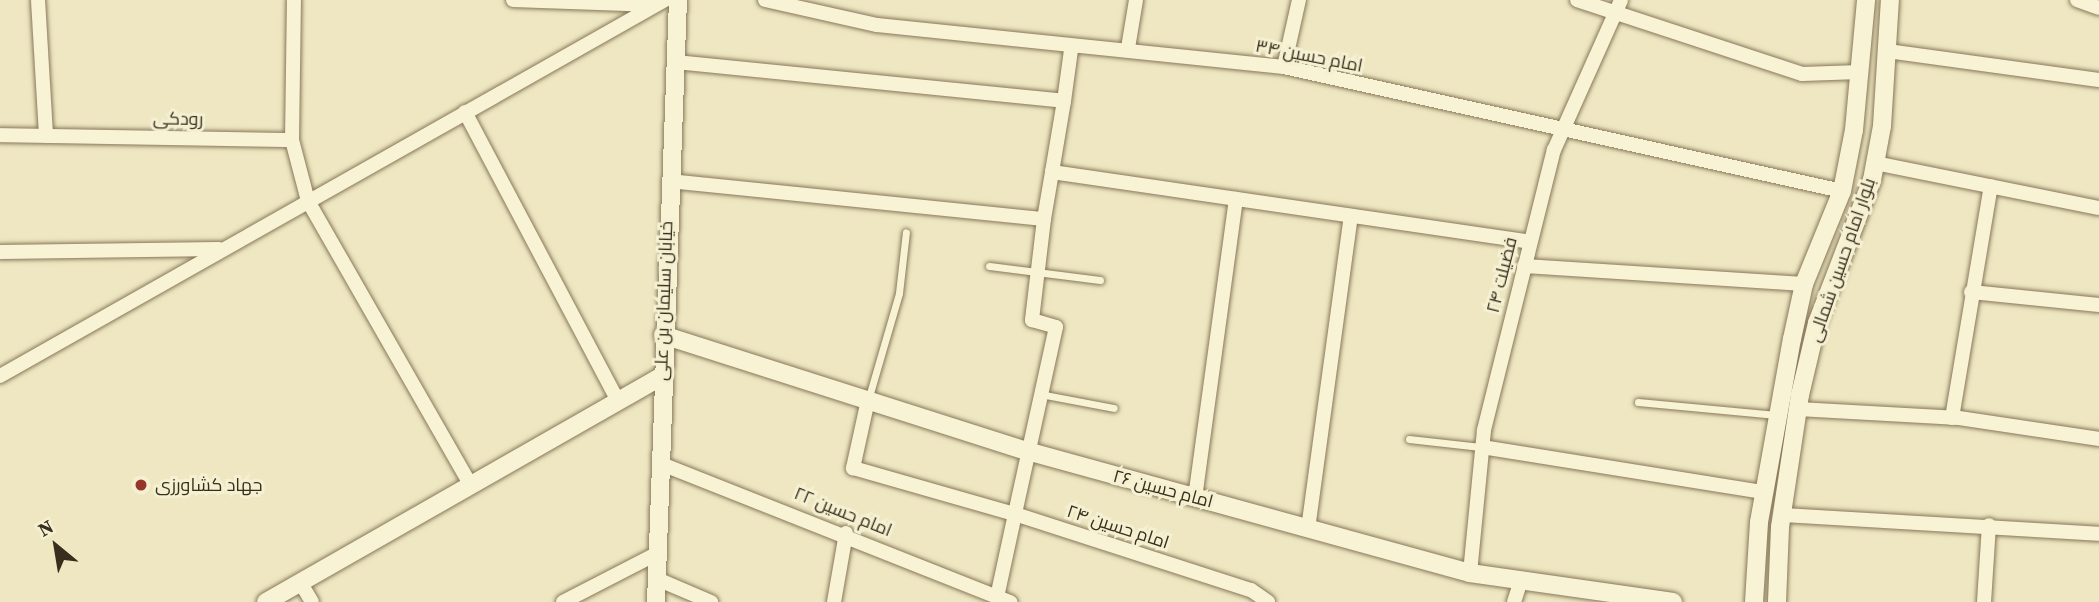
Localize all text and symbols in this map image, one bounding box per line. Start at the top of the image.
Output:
street label: امام حسین ۳۴ [1254,35,1364,77]
street label: رودکی [153,108,203,130]
street label: بلوار امام حسین شمالی [1804,175,1880,345]
street label: خیابان سلیمان بن علی [650,221,678,381]
street label: فضیلت ۲۴ [1482,235,1522,315]
street label: امام حسین ۲۶ [1111,465,1215,513]
place label: جهاد کشاورزی [155,474,263,496]
marker: جهاد کشاورزی [133,477,149,493]
street label: امام حسین ۲۲ [791,483,895,541]
street label: امام حسین ۲۴ [1064,500,1172,554]
north arrow [21,511,91,581]
text: N [33,513,58,543]

